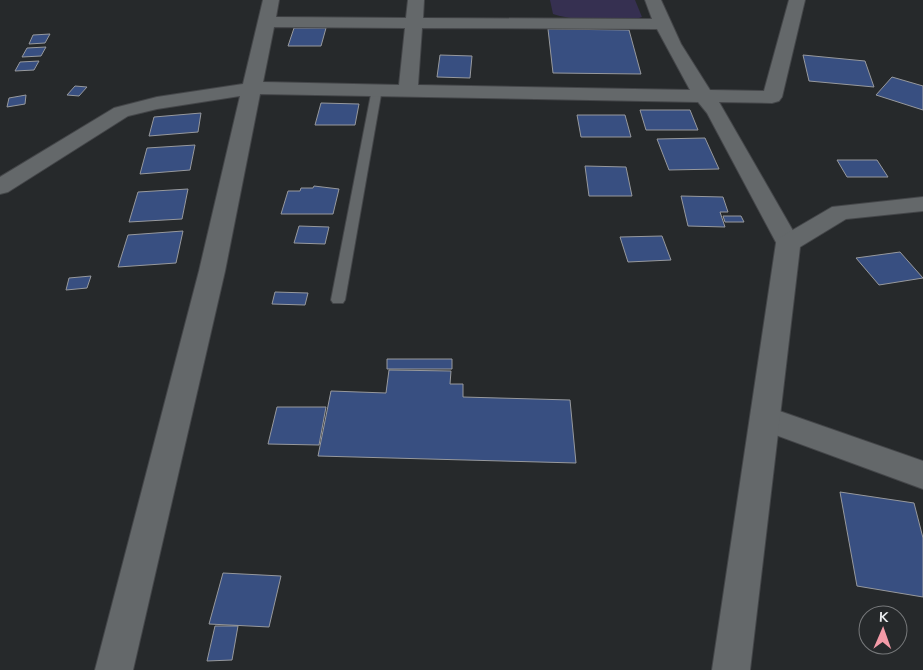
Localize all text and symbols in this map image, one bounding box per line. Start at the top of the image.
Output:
north arrow [858,605,908,655]
text: K [878,608,889,626]

